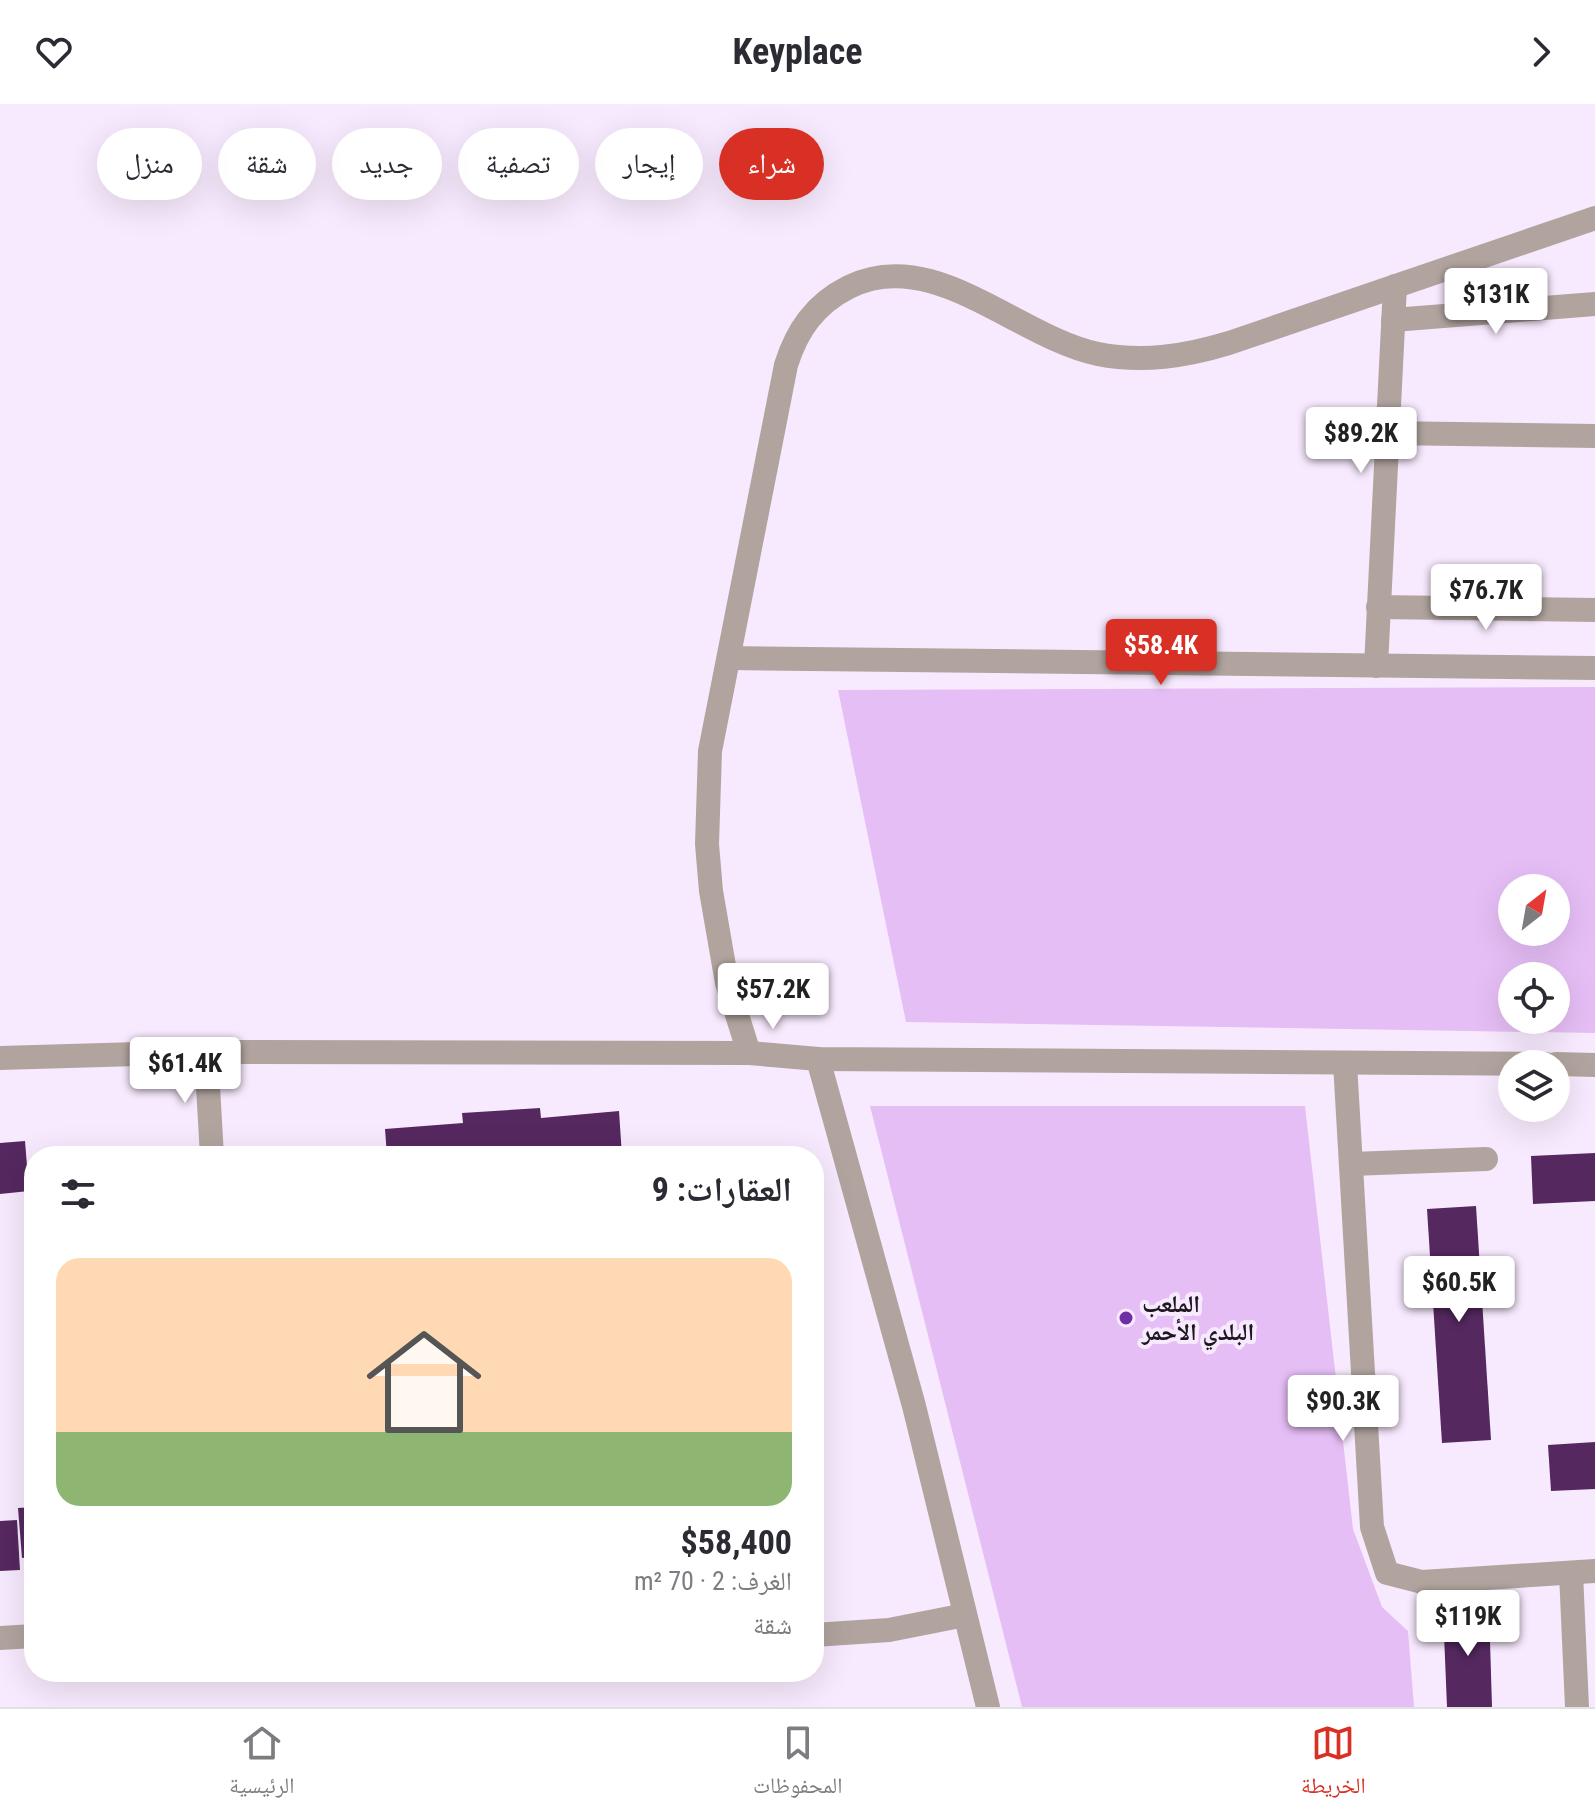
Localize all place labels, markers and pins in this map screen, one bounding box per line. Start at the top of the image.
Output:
pin: $131K [1440,268,1552,336]
pin: $89.2K [1296,407,1426,475]
pin: $76.7K [1421,564,1551,632]
pin: $58.4K [1096,619,1226,687]
pin: $57.2K [708,963,838,1031]
pin: $61.4K [120,1037,250,1105]
pin: $60.5K [1394,1256,1524,1324]
place label: الملعب البلدي الأحمر [1141,1290,1254,1351]
marker: الملعب البلدي الأحمر [1117,1309,1135,1327]
pin: $90.3K [1278,1375,1408,1443]
pin: $119K [1412,1590,1524,1658]

